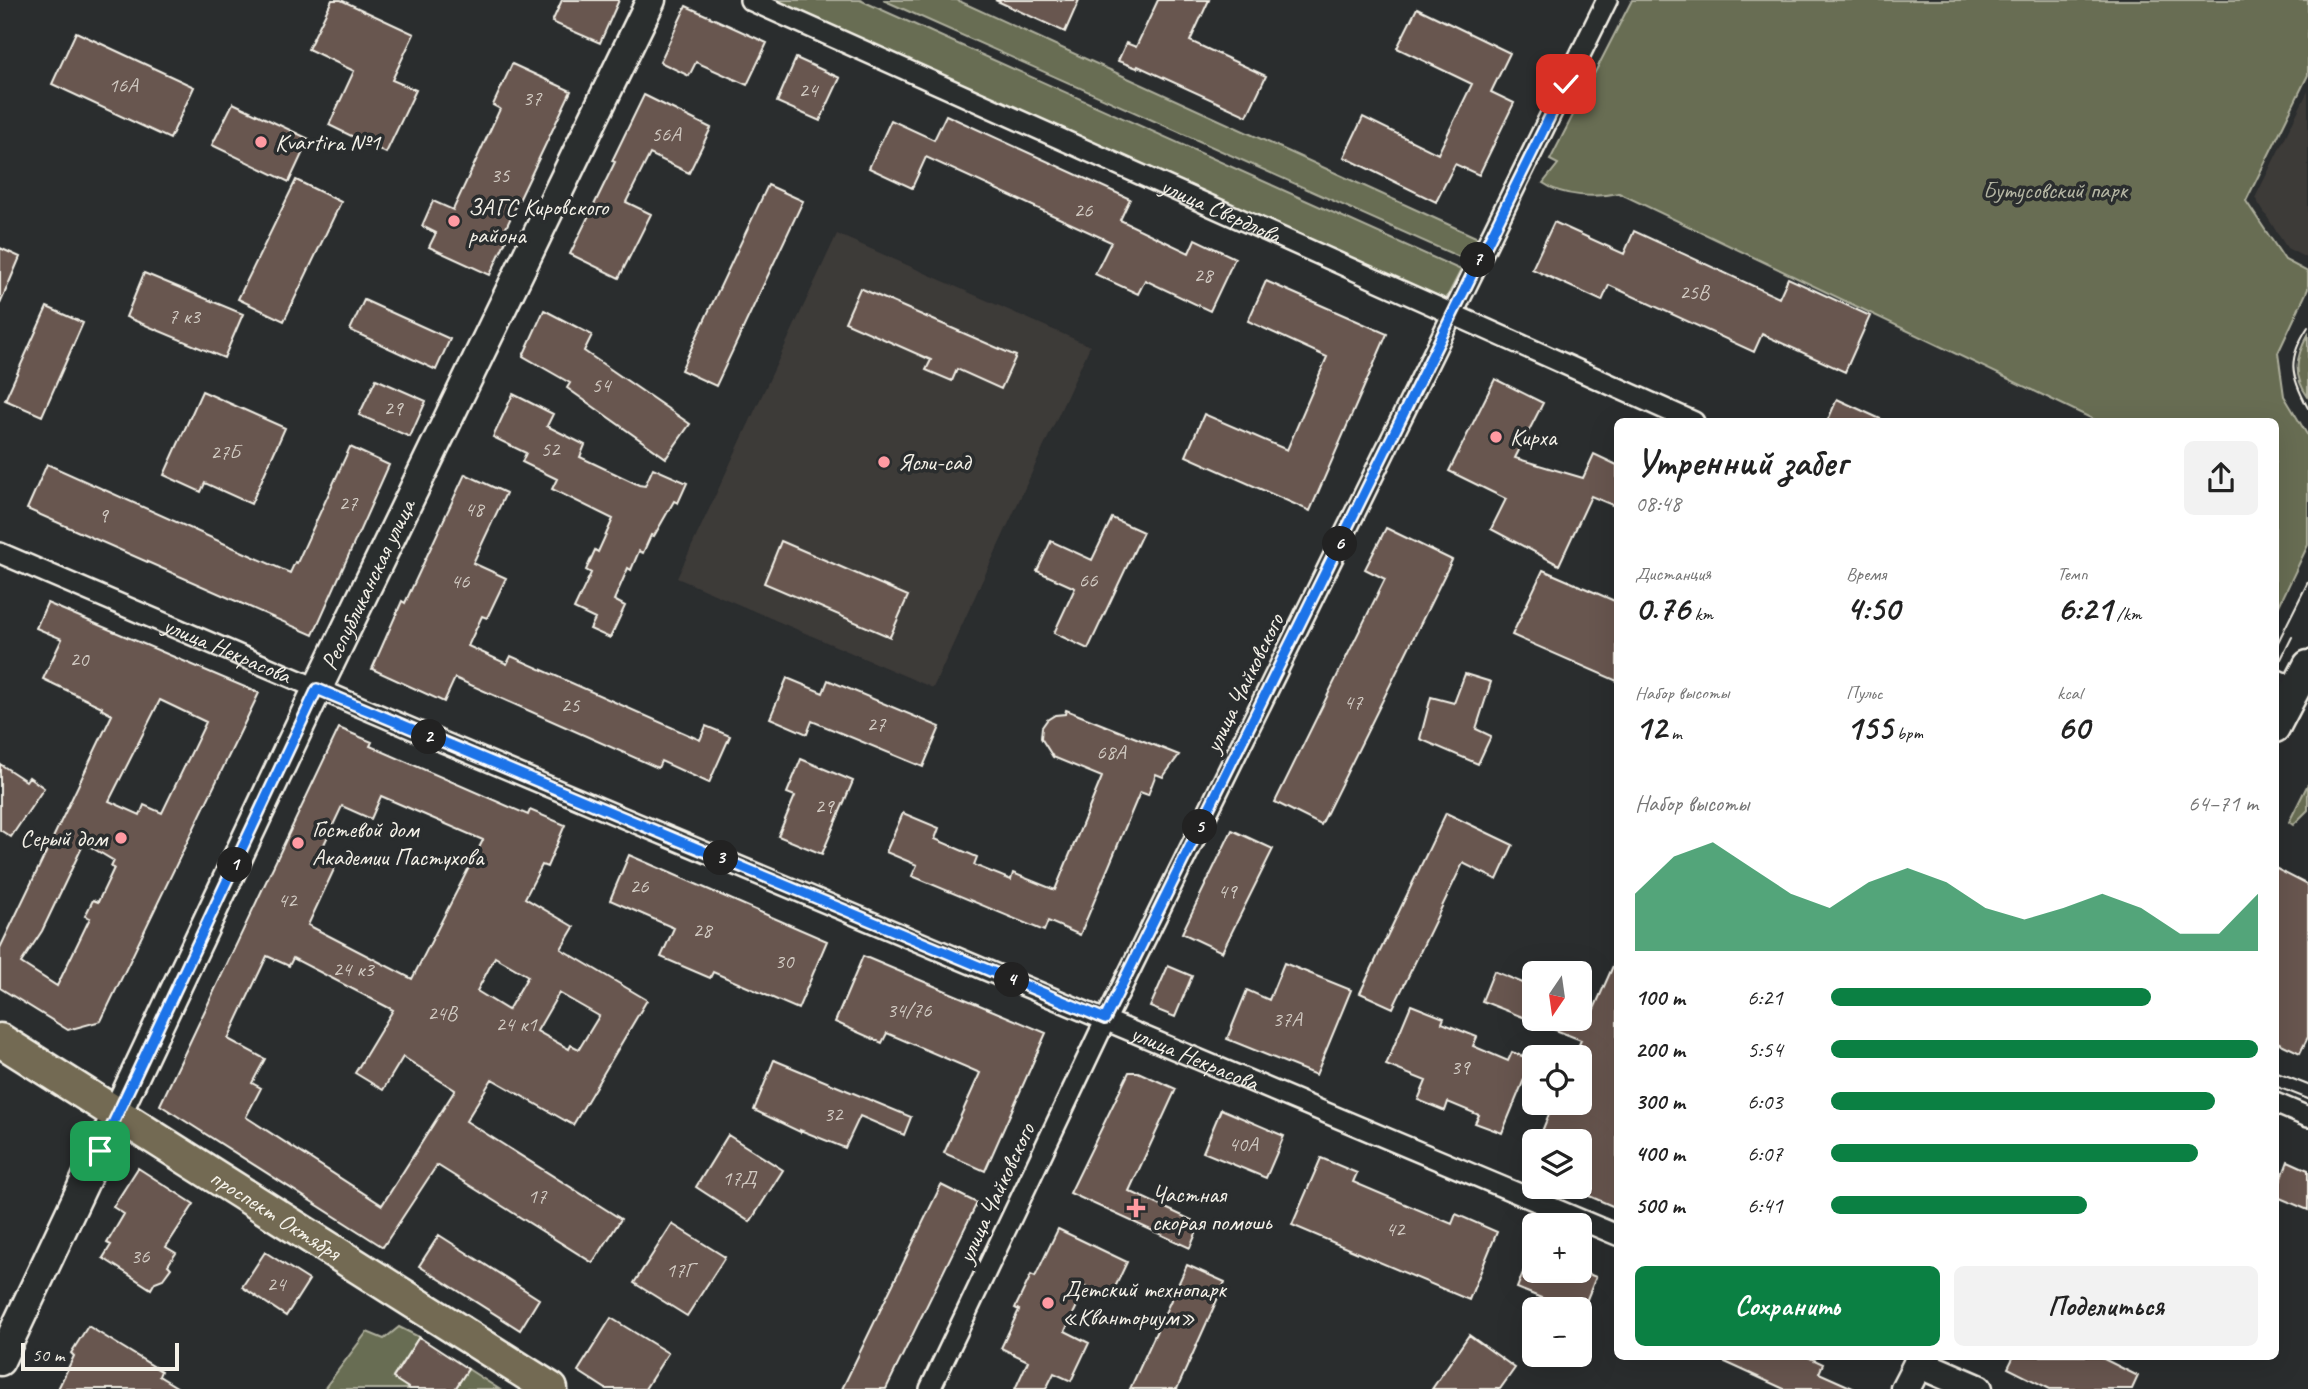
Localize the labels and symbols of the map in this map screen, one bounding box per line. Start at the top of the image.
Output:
pin [1536,54,1596,114]
house number: 16А [108,72,139,98]
house number: 24 [799,77,820,103]
house number: 37 [523,85,543,111]
house number: 56А [651,121,682,147]
place label: Kvartira №1 [275,127,382,157]
marker: Kvartira №1 [253,134,269,150]
house number: 35 [491,162,511,188]
street label: улица Свердлова [1154,170,1288,251]
park label: Бутусовский парк [1983,175,2130,205]
place label: ЗАГС Кировского района [468,192,610,250]
house number: 26 [1074,197,1093,223]
marker: ЗАГС Кировского района [446,213,462,229]
pin: 7 [1460,243,1496,278]
house number: 28 [1194,262,1215,288]
house number: 25В [1679,279,1711,305]
house number: 7 к3 [168,303,201,329]
house number: 54 [592,372,613,398]
house number: 29 [384,395,404,421]
place label: Кирха [1510,422,1558,452]
marker: Кирха [1488,429,1504,445]
house number: 52 [541,436,561,462]
house number: 27Б [210,439,243,465]
place label: Ясли-сад [898,447,973,477]
marker: Ясли-сад [876,454,892,470]
house number: 27 [339,490,359,516]
street label: Республиканская улица [314,493,423,675]
house number: 48 [465,496,486,522]
house number: 9 [98,502,109,528]
pin: 6 [1322,526,1358,562]
house number: 66 [1079,567,1098,593]
house number: 46 [451,568,470,594]
street label: улица Чайковского [1197,607,1291,759]
street label: улица Некрасова [157,609,297,691]
house number: 20 [70,646,90,672]
house number: 47 [1344,689,1364,715]
house number: 25 [561,692,581,718]
house number: 27 [867,711,887,737]
pin: 2 [412,720,446,754]
house number: 68А [1096,739,1127,765]
house number: 29 [815,793,835,819]
pin: 5 [1182,810,1218,844]
place label: Гостевой дом Академии Пастухова [312,814,485,872]
place label: Серый дом [20,823,109,853]
marker: Серый дом [113,830,129,846]
marker: Гостевой дом Академии Пастухова [290,835,306,851]
pin: 3 [704,840,738,876]
pin: 1 [218,848,252,882]
house number: 26 [630,873,649,899]
house number: 49 [1218,878,1238,904]
house number: 42 [278,887,298,913]
house number: 28 [693,917,714,943]
house number: 30 [775,948,795,974]
house number: 24 к3 [332,956,375,982]
north arrow [1522,961,1592,1031]
pin: 4 [995,962,1030,998]
house number: 34/76 [887,997,932,1023]
house number: 24В [427,1000,459,1026]
house number: 37А [1272,1006,1303,1032]
house number: 24 к1 [495,1011,538,1037]
street label: улица Некрасова [1125,1017,1264,1098]
house number: 39 [1451,1054,1471,1080]
house number: 32 [824,1101,844,1127]
street label: улица Чайковского [950,1117,1042,1269]
pin [70,1121,130,1181]
house number: 40А [1228,1131,1259,1157]
street label: проспект Октября [205,1162,348,1268]
house number: 17Д [722,1165,758,1191]
place label: Частная скорая помошь [1152,1179,1273,1237]
house number: 17 [528,1183,548,1209]
marker: Частная скорая помошь [1126,1198,1146,1218]
house number: 42 [1386,1216,1406,1242]
house number: 36 [131,1243,150,1269]
house number: 17Г [666,1257,699,1283]
house number: 24 [267,1271,288,1297]
place label: Детский технопарк «Кванториум» [1062,1274,1228,1332]
marker: Детский технопарк «Кванториум» [1040,1295,1056,1311]
scale bar [21,1340,178,1372]

